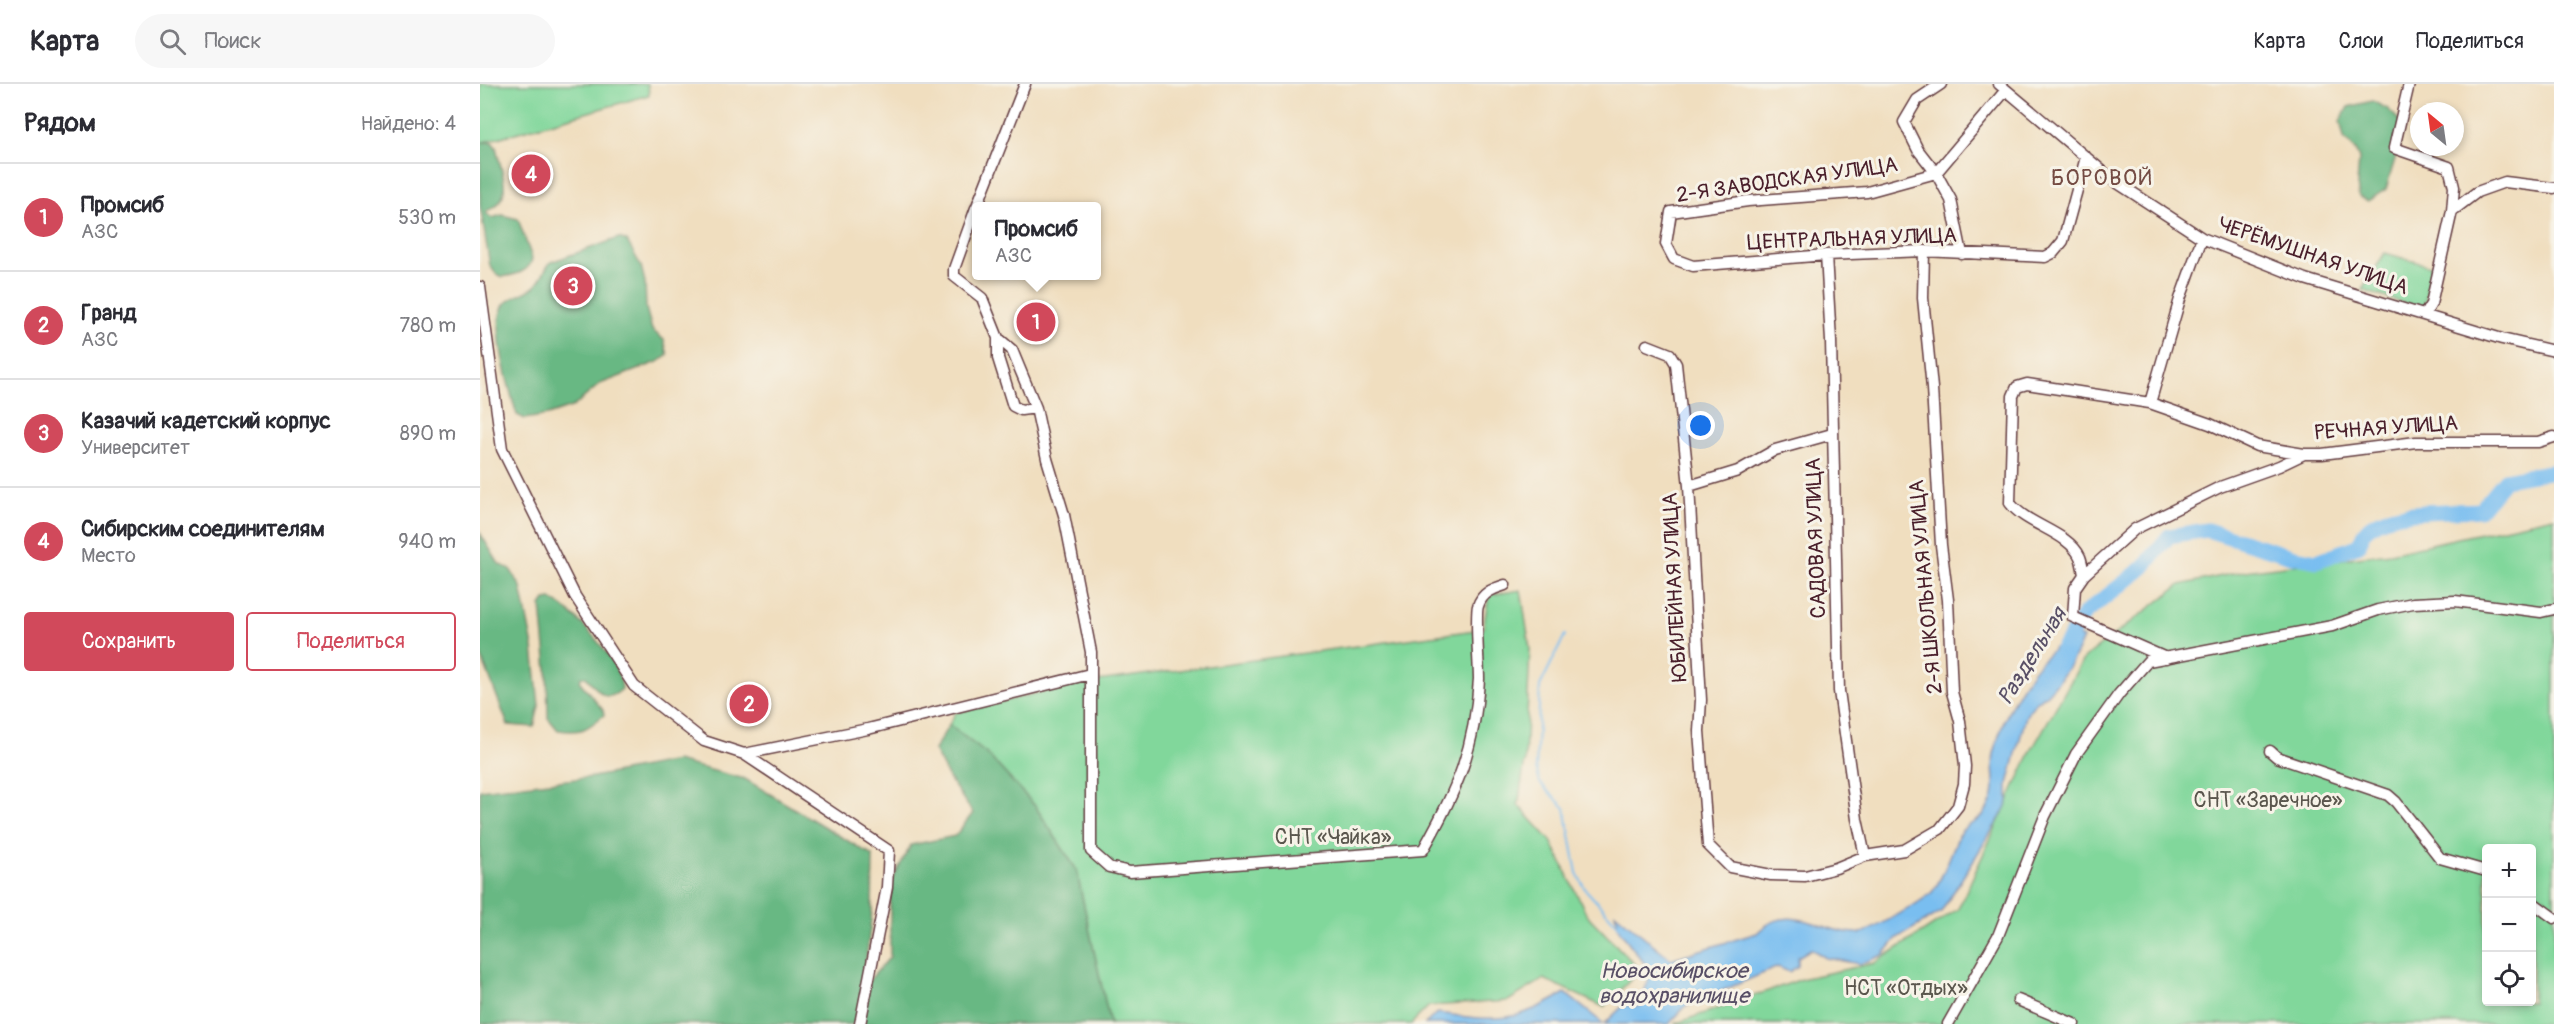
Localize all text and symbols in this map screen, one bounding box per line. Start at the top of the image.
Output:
search box [135,14,555,68]
text: Карта [30,24,99,59]
icon: search [156,25,189,58]
text: Поиск [204,27,262,55]
text: Карта [2253,28,2305,55]
text: Слои [2338,28,2383,55]
text: Поделиться [2416,28,2524,55]
north arrow [2410,102,2464,156]
text: Рядом [24,107,96,139]
text: Найдено: 4 [361,111,456,136]
street label: 2-Я ЗАВОДСКАЯ УЛИЦА [1675,151,1899,209]
pin: 4 [512,152,550,196]
district label: БОРОВОЙ [2051,164,2153,192]
text: Промсиб [81,191,165,219]
popup [972,202,1101,280]
text: 1 [40,205,47,230]
text: 530 m [398,205,456,230]
street label: ЧЕРЁМУШНАЯ УЛИЦА [2214,211,2412,301]
text: Промсиб [995,215,1078,243]
text: АЗС [81,219,118,244]
street label: ЦЕНТРАЛЬНАЯ УЛИЦА [1747,222,1957,256]
text: АЗС [995,243,1032,268]
pin: 3 [554,264,592,308]
text: Гранд [81,299,136,327]
pin: 1 [1016,300,1056,344]
text: 2 [38,313,49,338]
text: 780 m [400,313,456,338]
text: АЗС [81,327,118,352]
text: Казачий кадетский корпус [81,407,331,435]
street label: РЕЧНАЯ УЛИЦА [2313,410,2459,446]
your location [1686,411,1715,440]
text: 3 [38,421,49,446]
text: 890 m [400,421,456,446]
text: Университет [81,435,190,460]
street label: САДОВАЯ УЛИЦА [1800,457,1832,619]
street label: 2-Я ШКОЛЬНАЯ УЛИЦА [1903,479,1949,695]
street label: ЮБИЛЕЙНАЯ УЛИЦА [1657,492,1693,682]
text: Сибирским соединителям [81,515,325,543]
text: 4 [38,529,49,554]
text: 940 m [398,529,456,554]
text: Место [81,543,136,568]
water label: Раздельная [1991,600,2074,710]
button: Сохранить [24,612,234,671]
button: Поделиться [246,612,456,671]
pin: 2 [730,682,768,726]
park label: СНТ «Заречное» [2194,787,2343,814]
park label: СНТ «Чайка» [1275,824,1392,851]
map controls [2482,844,2536,1006]
button: + [2482,844,2536,898]
button: − [2482,898,2536,952]
button: locate [2482,952,2536,1006]
water label: Новосибирское водохранилище [1599,957,1751,1010]
park label: НСТ «Отдых» [1844,975,1968,1002]

